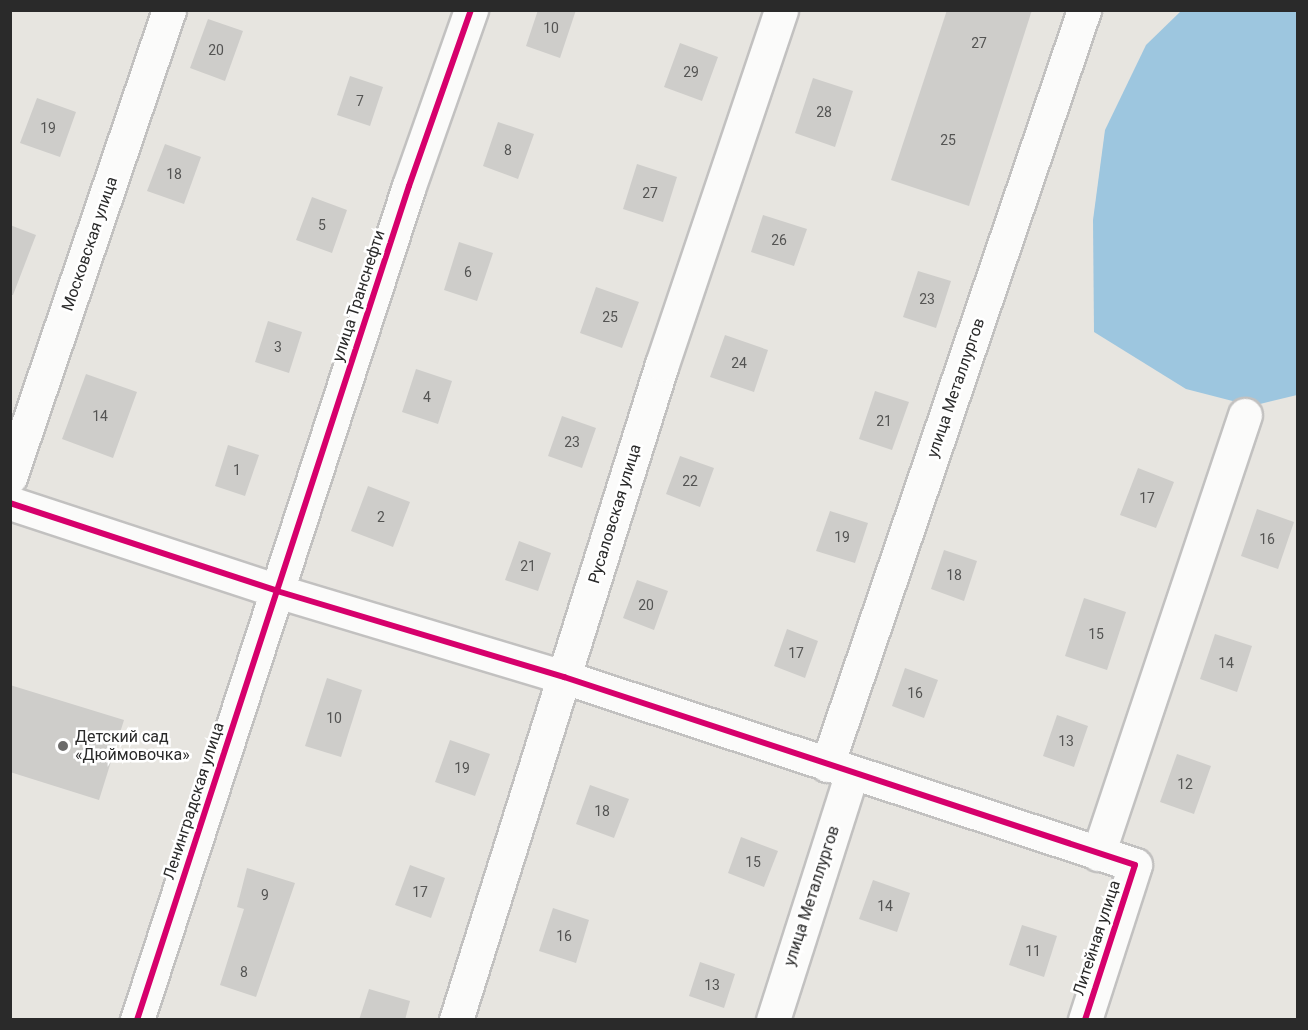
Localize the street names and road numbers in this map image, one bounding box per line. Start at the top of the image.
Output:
street label: Московская улица [58,174,122,314]
street label: улица Транснефти [329,228,389,364]
street label: улица Металлургов [923,316,989,460]
street label: Русаловская улица [585,442,645,586]
street label: Ленинградская улица [160,720,228,882]
street label: улица Металлургов [780,823,844,969]
street label: Литейная улица [1069,878,1125,998]

